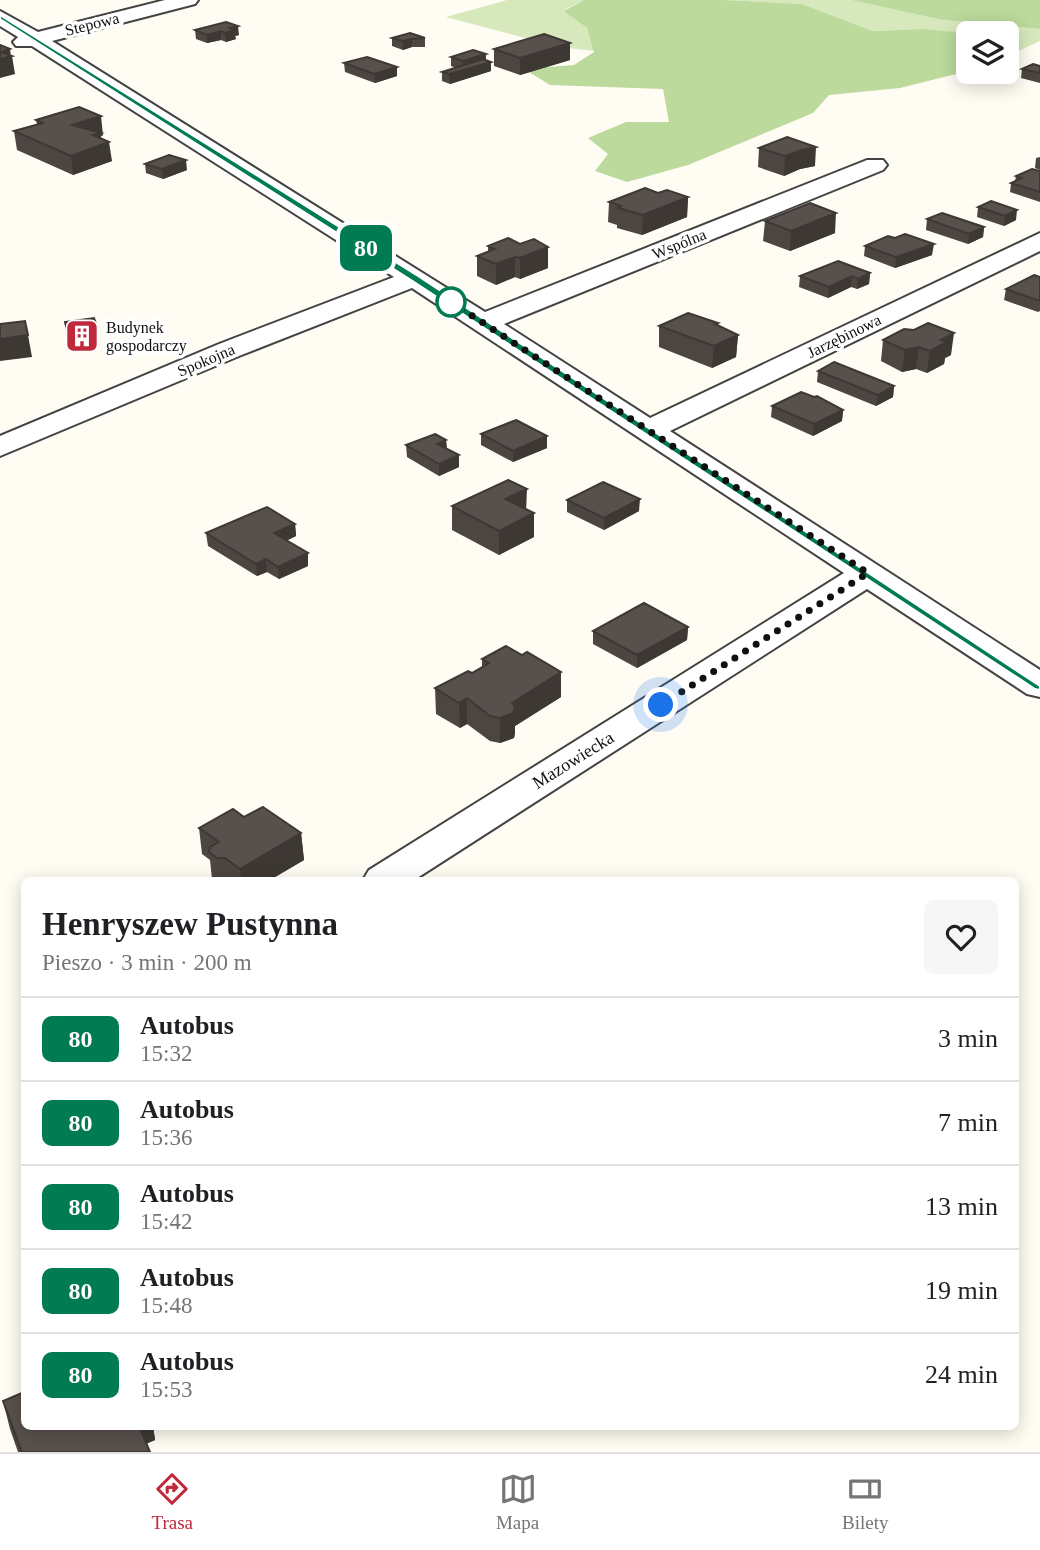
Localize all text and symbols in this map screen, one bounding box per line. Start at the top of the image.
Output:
street label: Stepowa [63,9,121,40]
map controls [956,21,1019,84]
button: layers [956,21,1019,84]
line badge: 80 [334,225,398,271]
street label: Wspólna [649,225,709,263]
text: 80 [354,235,378,261]
unlabelled marker [436,287,466,317]
street label: Jarzębinowa [804,311,884,362]
building icon: Budynek gospodarczy [63,317,101,355]
place label: Budynek gospodarczy [106,319,187,355]
street label: Spokojna [175,340,238,381]
your location [643,687,678,722]
street label: Mazowiecka [529,727,617,793]
button: heart [924,900,998,974]
text: Henryszew Pustynna [42,906,338,942]
text: Pieszo · 3 min · 200 m [42,950,252,975]
text: Autobus [140,1011,234,1040]
text: 3 min [938,1024,998,1053]
text: 80 [69,1026,93,1052]
text: 15:32 [140,1041,192,1066]
text: Autobus [140,1095,234,1124]
text: 7 min [938,1108,998,1137]
text: 80 [69,1110,93,1136]
text: 15:36 [140,1125,192,1150]
text: Autobus [140,1179,234,1208]
text: 13 min [925,1192,998,1221]
text: 80 [69,1194,93,1220]
text: 15:42 [140,1209,192,1234]
text: Autobus [140,1263,234,1292]
text: 19 min [925,1276,998,1305]
text: 80 [69,1278,93,1304]
text: 15:48 [140,1293,192,1318]
text: Autobus [140,1347,234,1376]
text: 24 min [925,1360,998,1389]
text: 80 [69,1362,93,1388]
text: 15:53 [140,1377,192,1402]
tab: Trasa [151,1470,193,1534]
tab: Mapa [496,1470,539,1534]
tab: Bilety [842,1470,889,1534]

